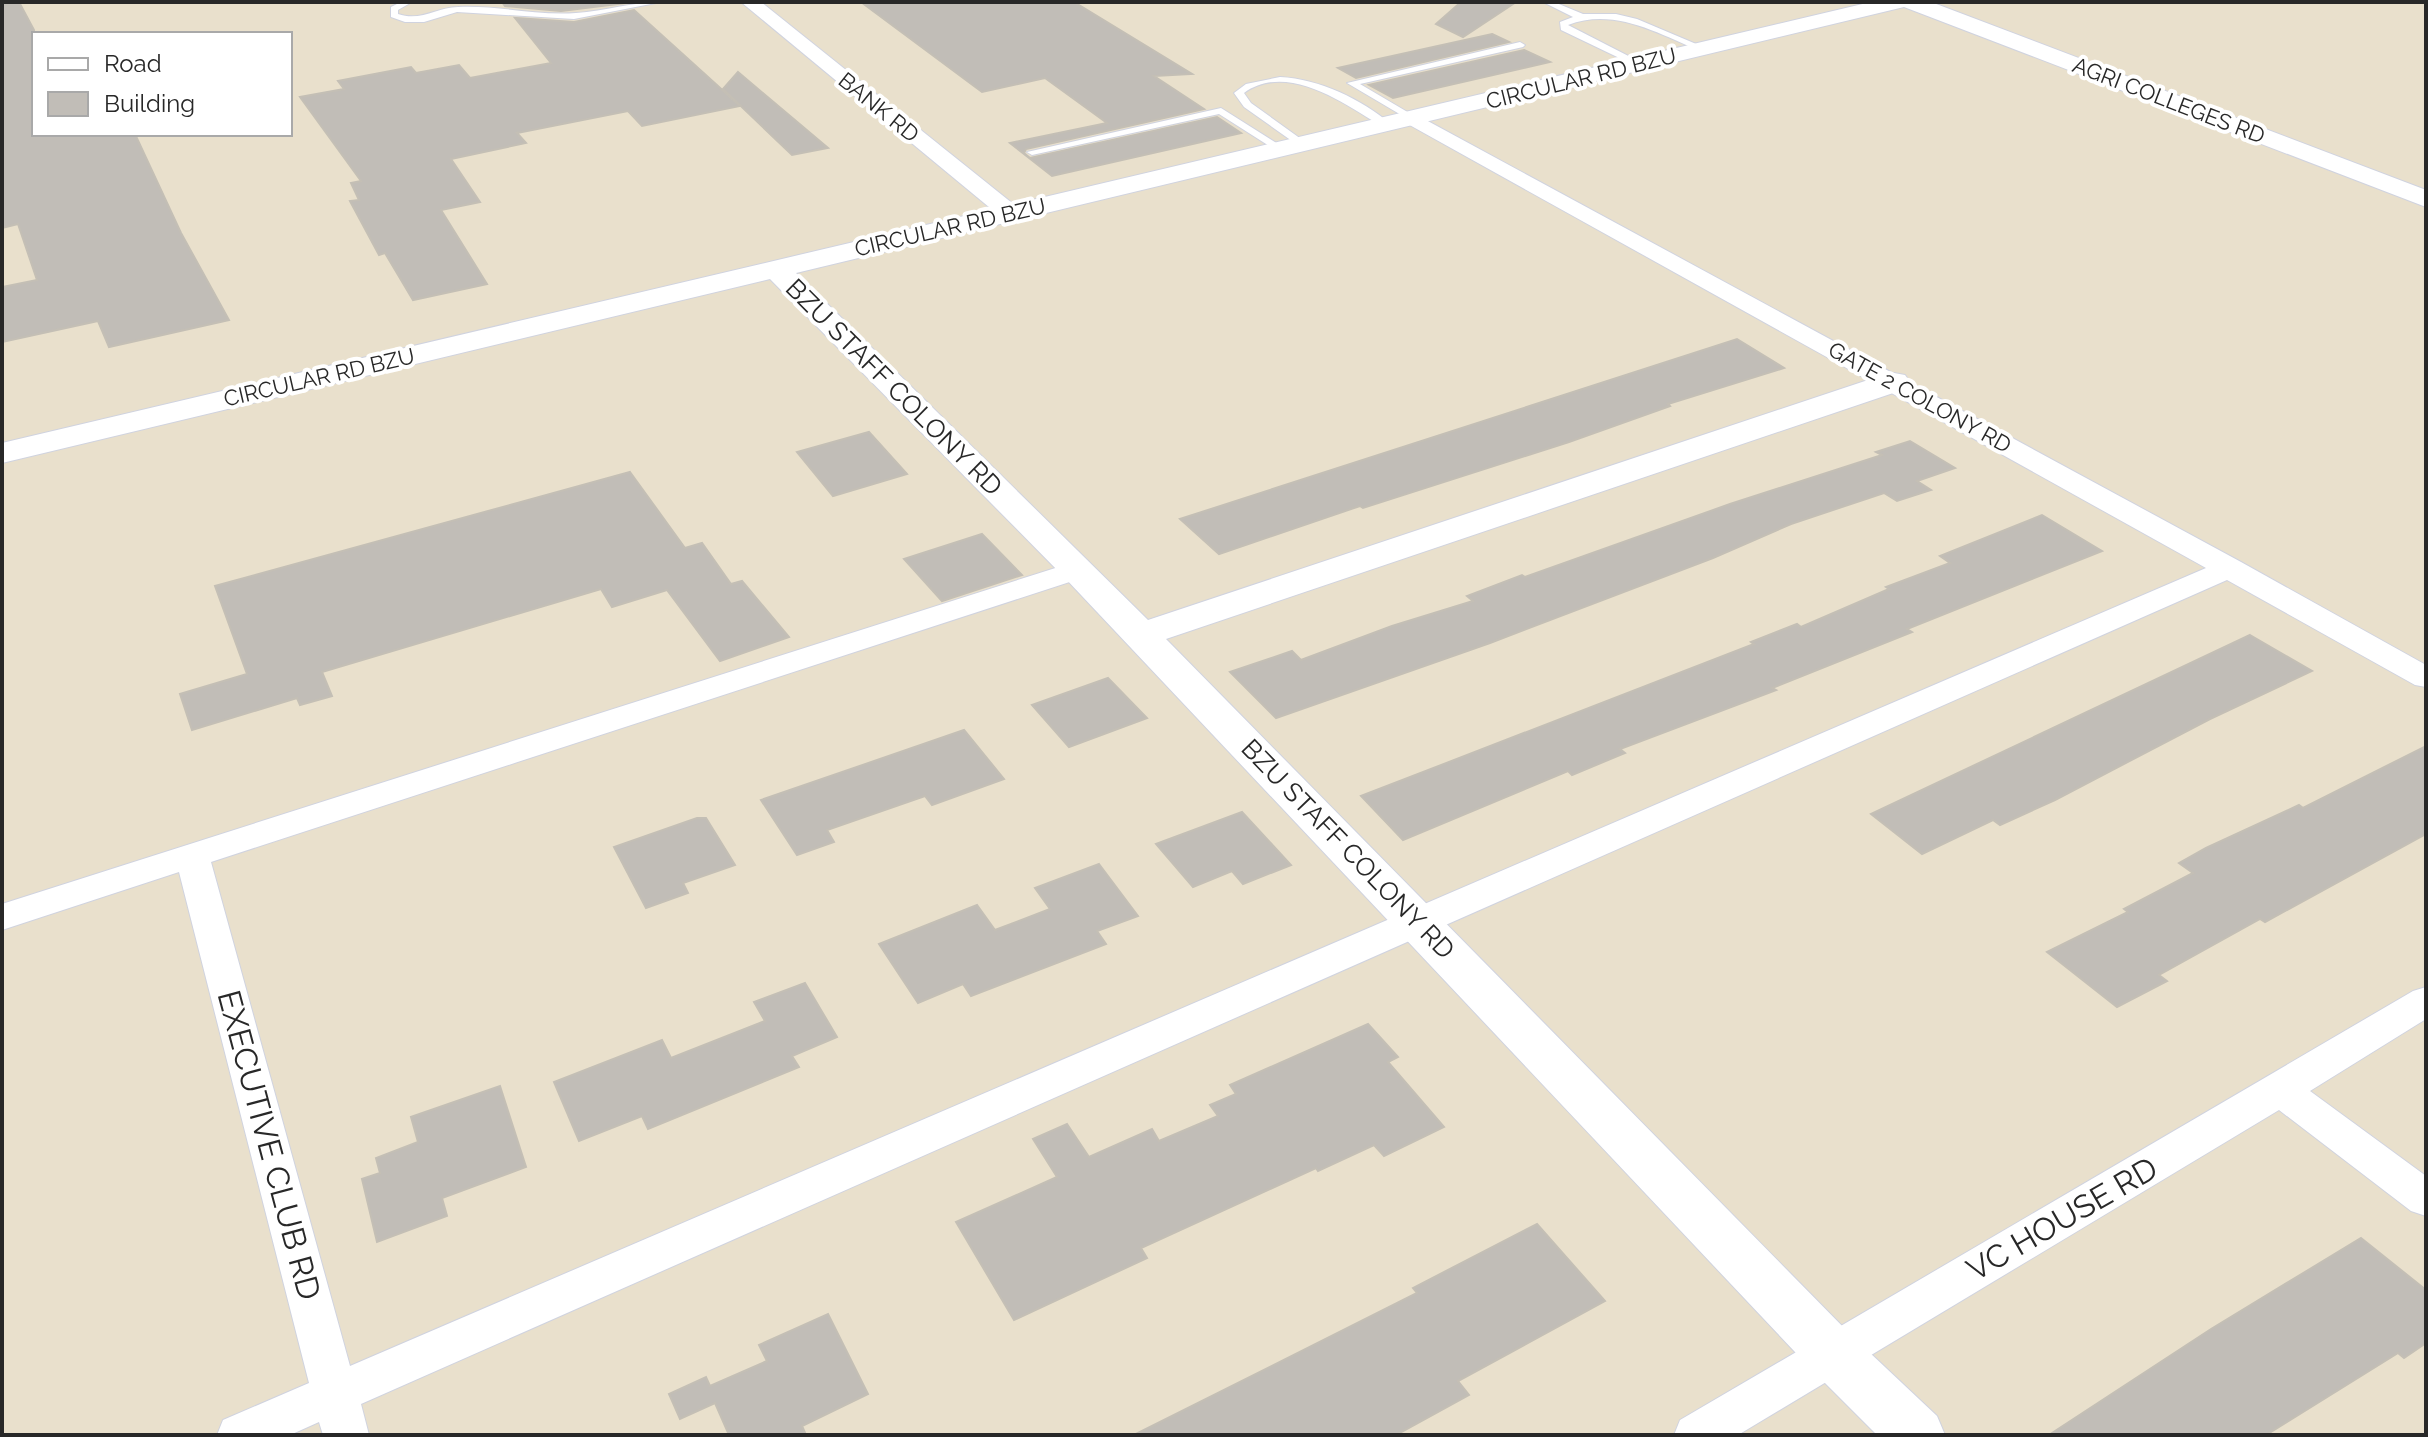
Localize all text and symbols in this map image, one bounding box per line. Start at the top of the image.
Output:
legend [32,32,292,136]
street label: CIRCULAR RD BZU [1483,42,1679,114]
text: Road [104,49,162,78]
street label: AGRI COLLEGES RD [2069,51,2269,149]
street label: BANK RD [834,67,924,147]
text: Building [104,89,195,118]
street label: CIRCULAR RD BZU [852,192,1048,262]
street label: BZU STAFF COLONY RD [780,273,1008,501]
street label: GATE 2 COLONY RD [1824,336,2016,458]
street label: CIRCULAR RD BZU [221,342,417,412]
street label: BZU STAFF COLONY RD [1235,733,1461,965]
street label: EXECUTIVE CLUB RD [210,986,329,1304]
street label: VC HOUSE RD [1960,1149,2164,1288]

